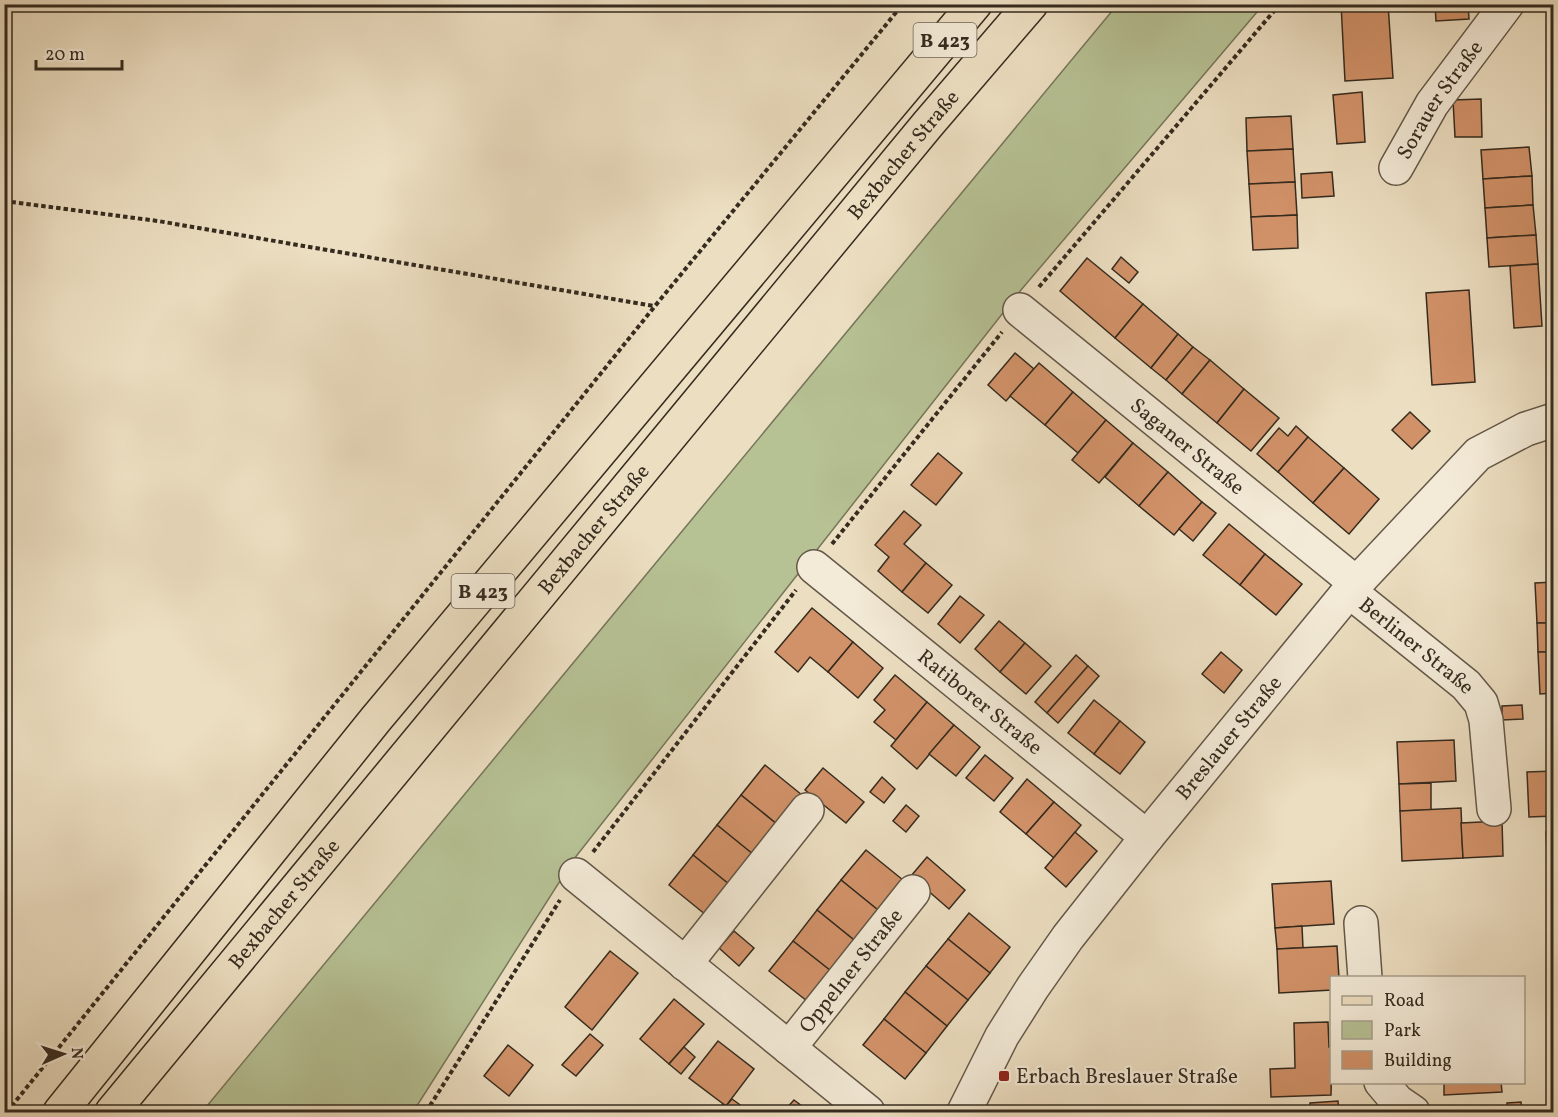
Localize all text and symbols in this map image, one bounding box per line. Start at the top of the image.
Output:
road number: B 423 [914,23,976,57]
scale bar [36,33,122,71]
street label: Sorauer Straße [1391,35,1491,165]
text: 20 m [45,43,85,68]
street label: Bexbacher Straße [842,84,967,227]
street label: Saganer Straße [1123,392,1250,503]
street label: Bexbacher Straße [532,459,657,601]
road number: B 423 [452,574,514,608]
street label: Berliner Straße [1352,591,1481,701]
street label: Ratiborer Straße [911,643,1048,763]
street label: Breslauer Straße [1170,670,1290,807]
street label: Bexbacher Straße [223,833,348,976]
street label: Oppelner Straße [793,903,910,1040]
legend [1330,976,1525,1084]
text: Road [1384,989,1425,1014]
text: Park [1384,1019,1421,1044]
north arrow [33,1024,93,1084]
text: N [65,1047,87,1060]
text: Building [1384,1049,1452,1074]
place label: Erbach Breslauer Straße [1016,1063,1238,1092]
marker: Erbach Breslauer Straße [997,1069,1011,1083]

